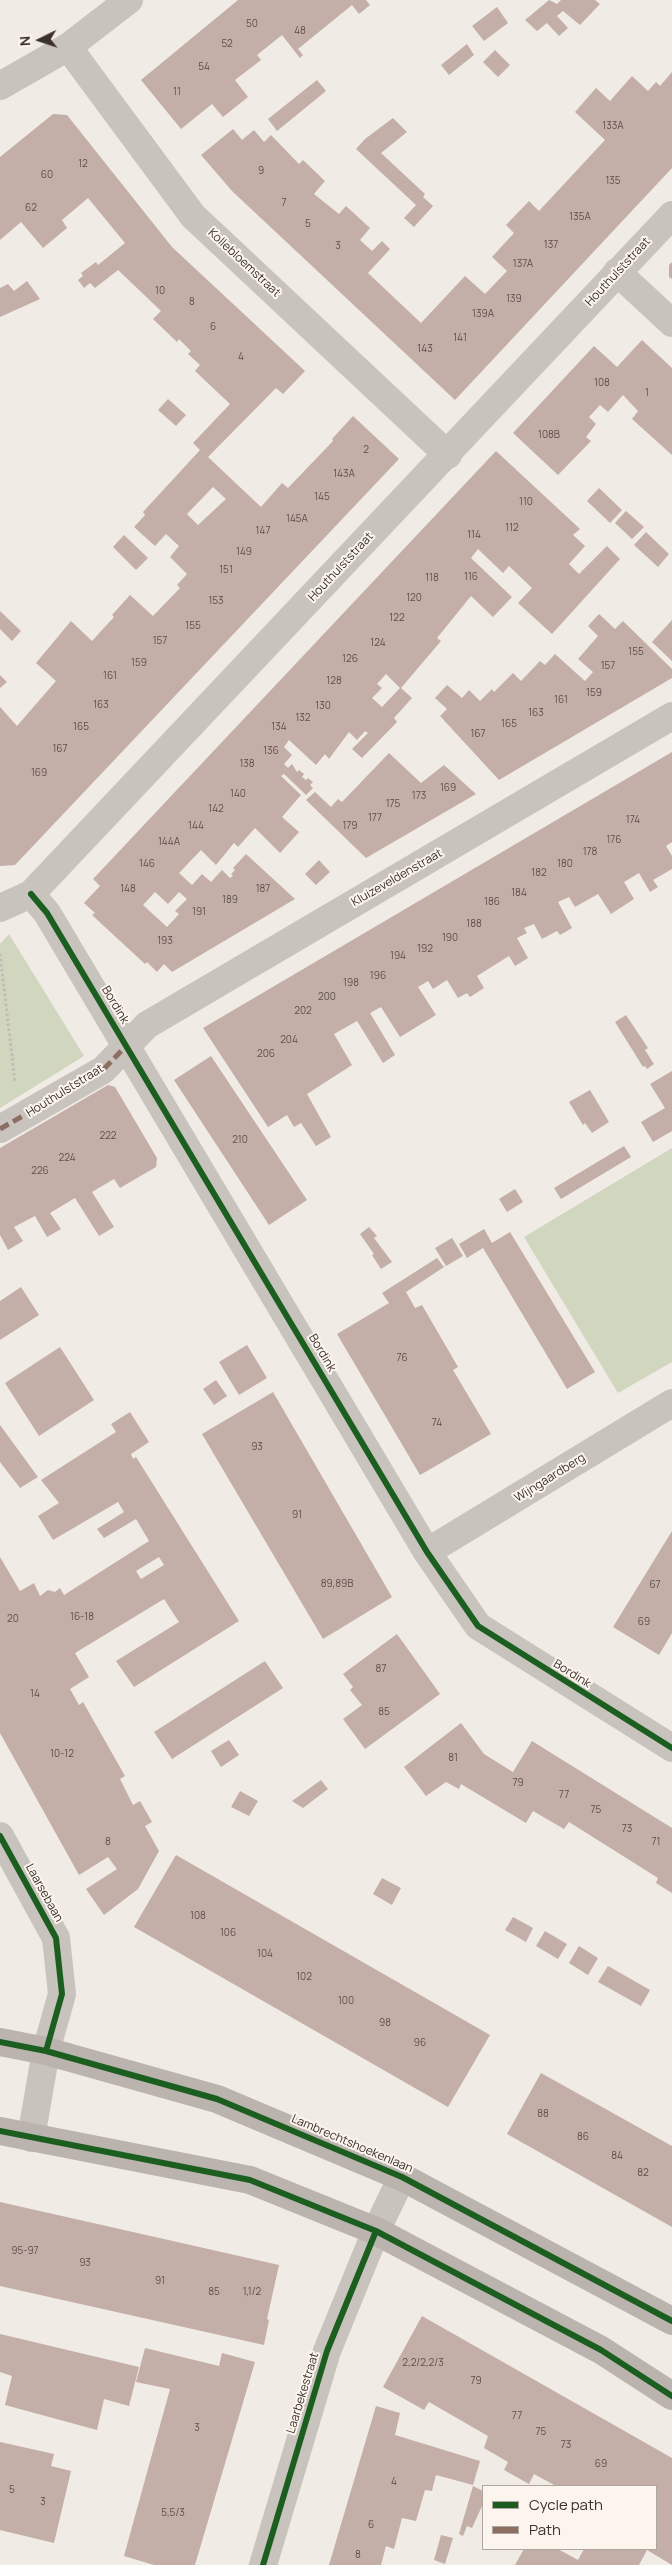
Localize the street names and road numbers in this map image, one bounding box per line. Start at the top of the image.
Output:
street label: Kollebloemstraat [205,226,283,300]
street label: Houthulststraat [582,235,654,309]
street label: Houthulststraat [305,530,377,604]
street label: Kluizeveldenstraat [349,846,445,910]
street label: Bordink [98,983,132,1027]
street label: Houthulststraat [24,1061,106,1121]
street label: Bordink [305,1331,339,1375]
street label: Wijngaardberg [512,1450,588,1506]
street label: Bordink [551,1657,593,1691]
street label: Laarsebaan [22,1861,66,1925]
street label: Lambrechtshoekenlaan [289,2112,415,2176]
street label: Laarbekestraat [284,2351,322,2435]

